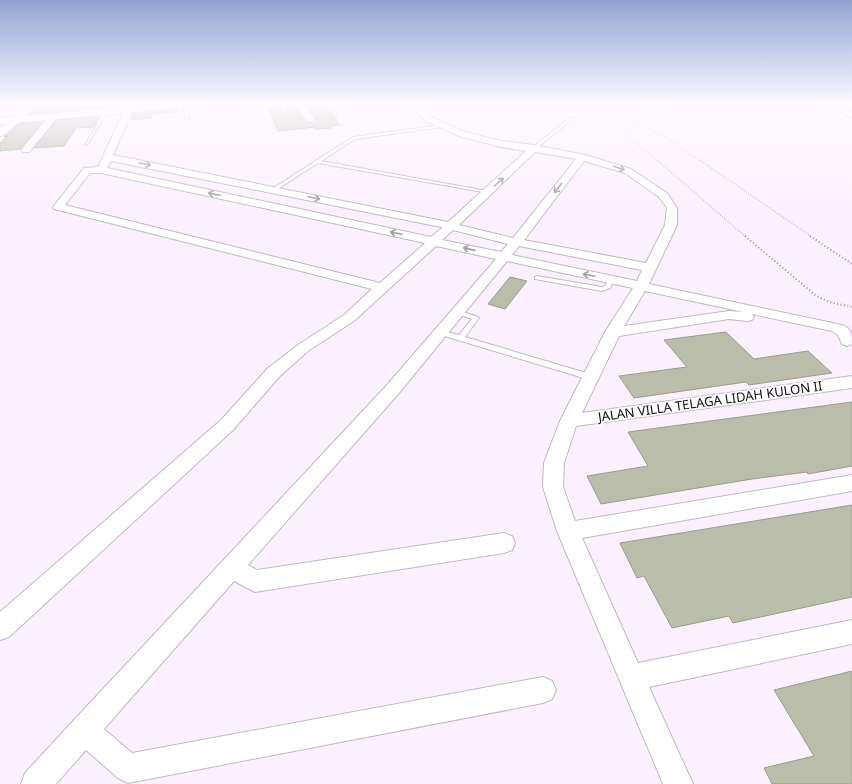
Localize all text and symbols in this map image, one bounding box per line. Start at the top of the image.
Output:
one-way arrow [138,161,151,169]
one-way arrow [612,165,625,172]
one-way arrow [494,177,504,186]
one-way arrow [553,182,562,193]
one-way arrow [207,190,220,198]
one-way arrow [307,194,320,202]
one-way arrow [389,228,402,236]
one-way arrow [462,245,475,252]
one-way arrow [583,271,596,279]
street label: JALAN VILLA TELAGA LIDAH KULON II [595,376,823,426]

